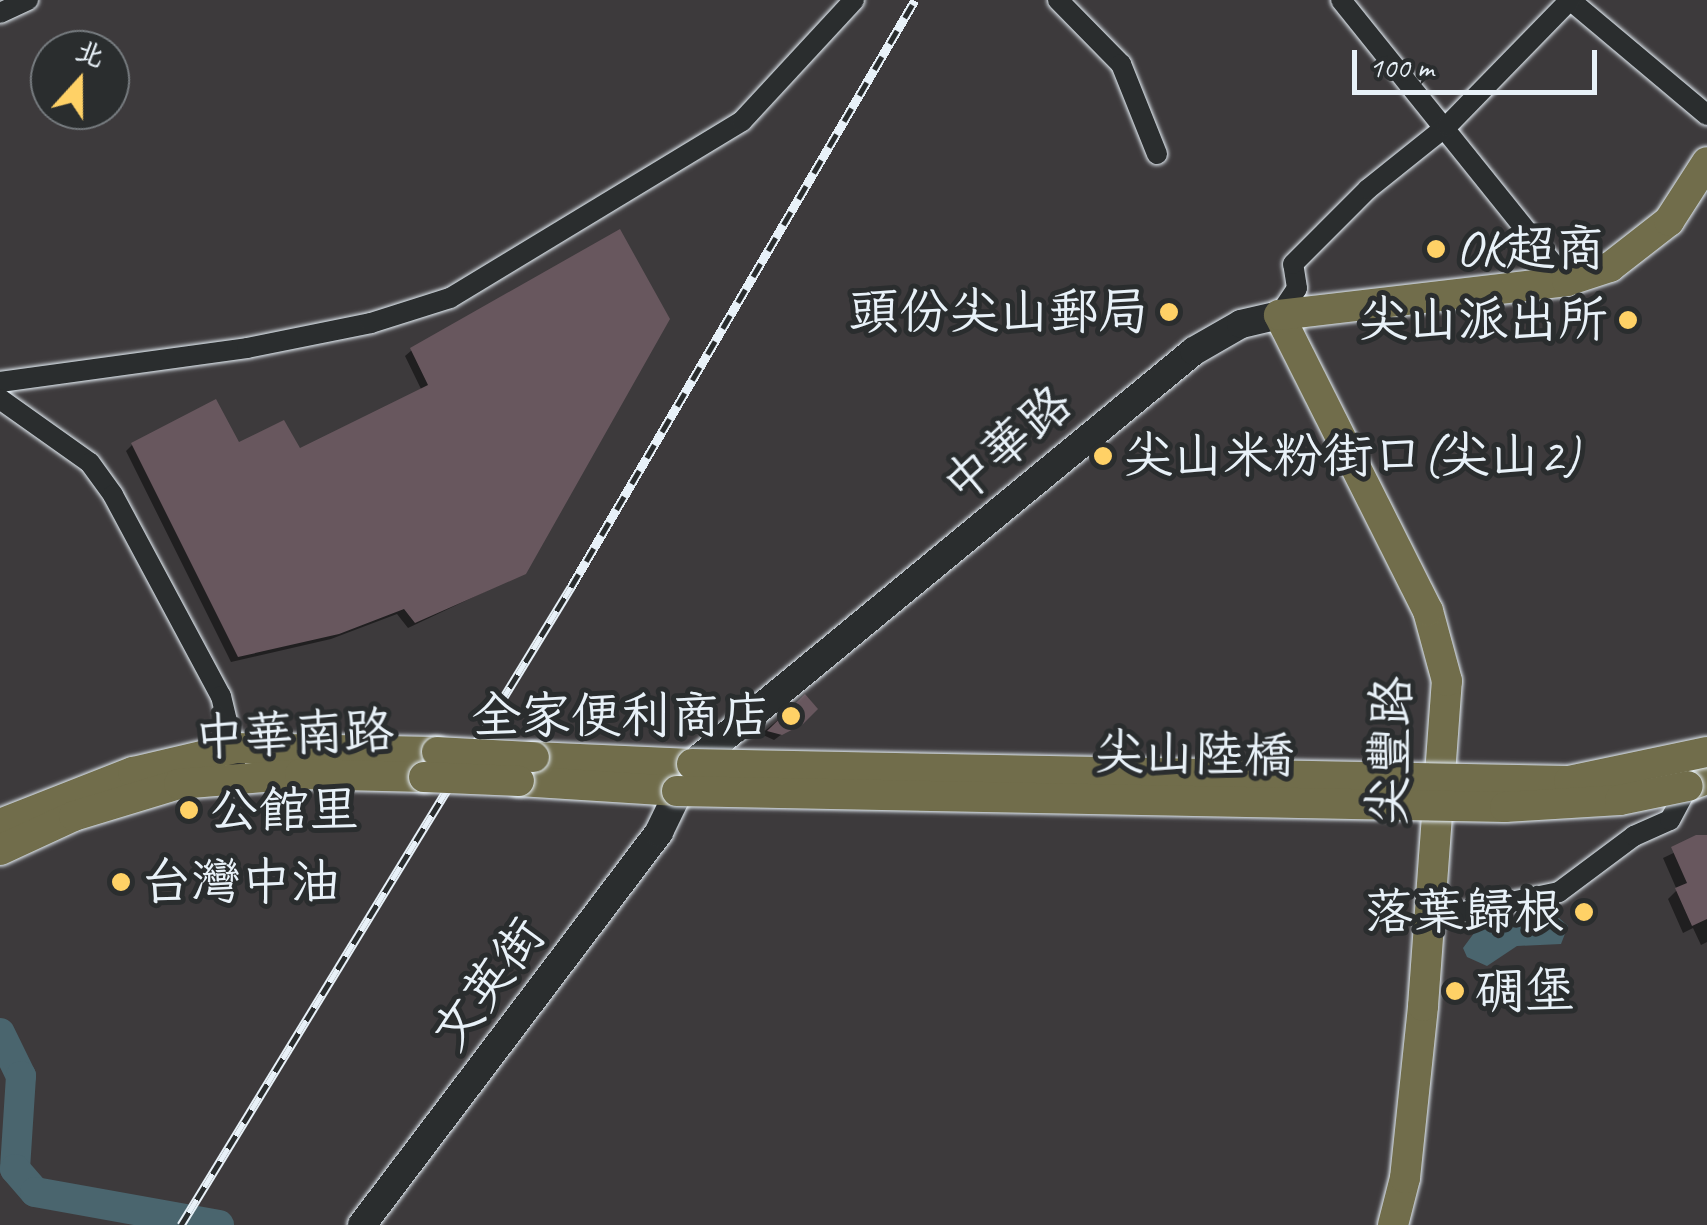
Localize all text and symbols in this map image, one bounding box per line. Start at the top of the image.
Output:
north arrow [30,30,130,130]
scale bar [1357,30,1602,92]
text: 北 [71,32,110,75]
text: 100 m [1369,48,1434,86]
place label: OK超商 [1456,219,1606,279]
marker: OK超商 [1425,238,1447,260]
place label: 頭份尖山郵局 [849,282,1149,342]
place label: 尖山派出所 [1358,290,1608,350]
marker: 頭份尖山郵局 [1158,301,1180,323]
marker: 尖山派出所 [1617,309,1639,331]
street label: 中華路 [930,373,1084,515]
place label: 尖山米粉街口(尖山2) [1123,426,1578,486]
marker: 尖山米粉街口(尖山2) [1092,445,1114,467]
street label: 尖豐路 [1357,675,1423,827]
place label: 全家便利商店 [471,686,771,746]
street label: 中華南路 [193,701,395,767]
marker: 全家便利商店 [780,705,802,727]
street label: 尖山陸橋 [1093,722,1295,786]
place label: 公館里 [209,780,359,840]
marker: 公館里 [178,799,200,821]
place label: 台灣中油 [141,852,341,912]
marker: 台灣中油 [110,871,132,893]
place label: 落葉歸根 [1364,882,1564,942]
marker: 落葉歸根 [1573,901,1595,923]
street label: 文英街 [419,906,557,1062]
place label: 碉堡 [1475,961,1575,1021]
marker: 碉堡 [1444,980,1466,1002]

